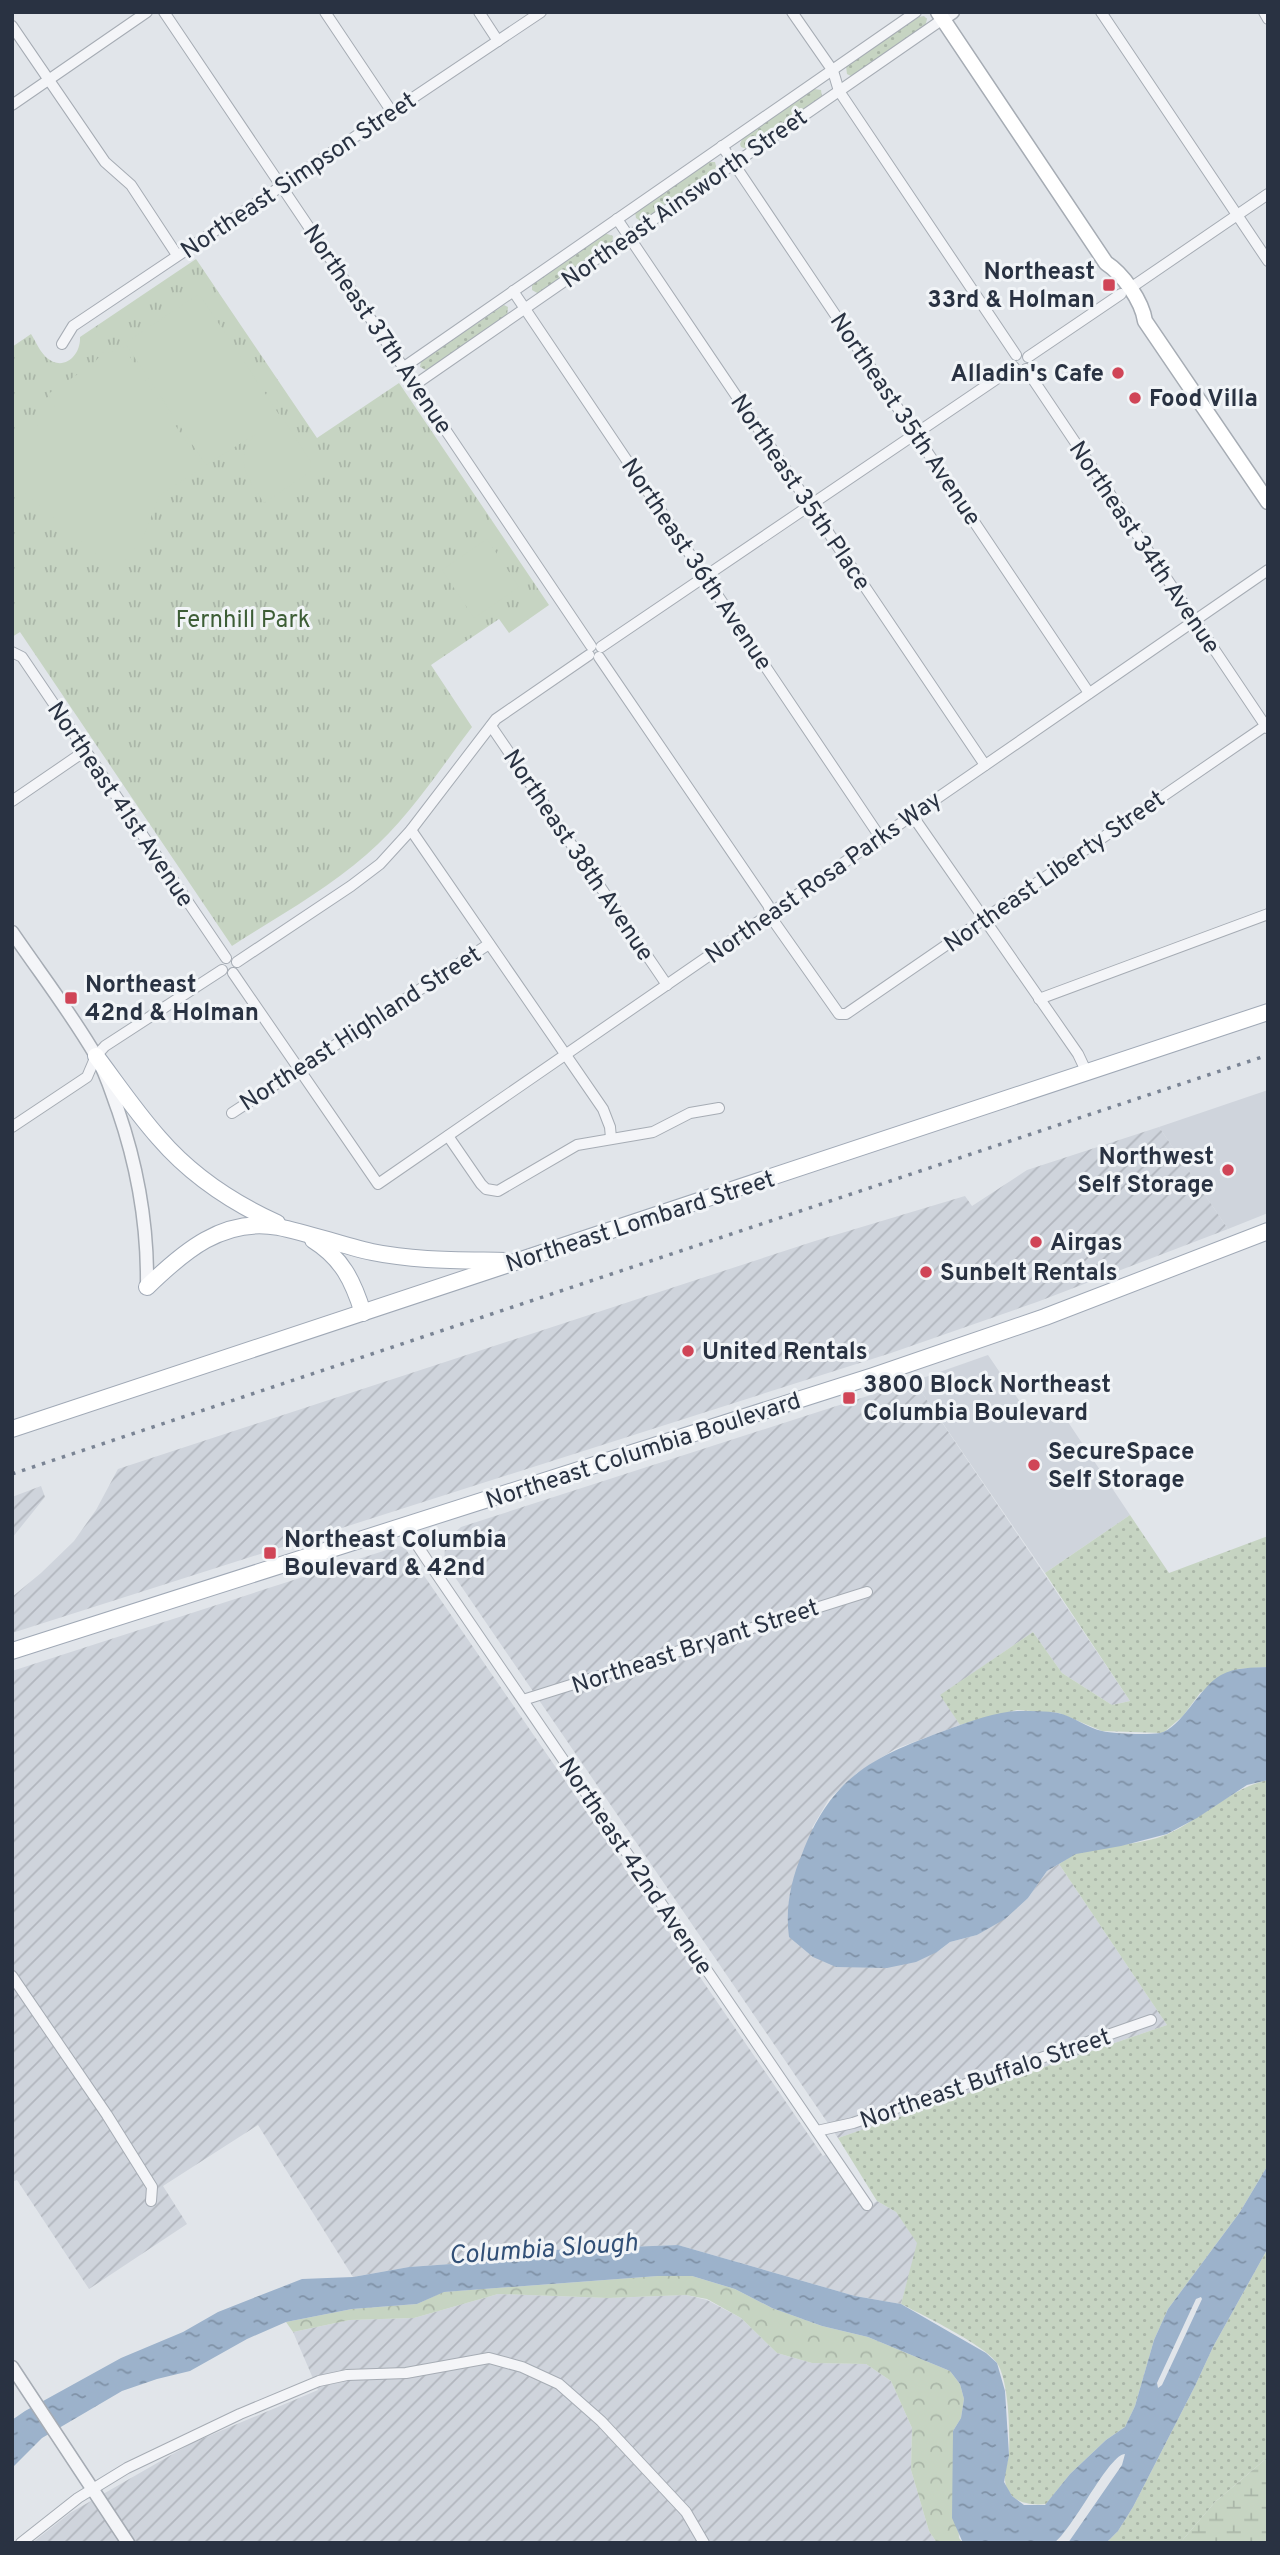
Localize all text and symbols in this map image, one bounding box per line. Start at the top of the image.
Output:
street label: Northeast Simpson Street [176,87,423,267]
street label: Northeast Ainsworth Street [556,103,814,296]
street label: Northeast 37th Avenue [295,219,458,441]
place label: Northeast 33rd & Holman [927,258,1095,316]
marker: Northeast 33rd & Holman [1101,277,1117,293]
street label: Northeast 35th Avenue [822,308,987,532]
place label: Alladin's Cafe [951,360,1104,390]
marker: Alladin's Cafe [1110,365,1126,381]
place label: Food Villa [1149,385,1258,415]
street label: Northeast 35th Place [723,389,876,597]
marker: Food Villa [1127,390,1143,406]
street label: Northeast 34th Avenue [1061,436,1226,660]
street label: Northeast 36th Avenue [613,453,778,677]
park label: Fernhill Park [176,606,310,636]
street label: Northeast 41st Avenue [39,696,199,914]
street label: Northeast 38th Avenue [495,744,659,968]
street label: Northeast Liberty Street [939,785,1171,960]
street label: Northeast Rosa Parks Way [700,786,948,972]
street label: Northeast Highland Street [235,940,487,1119]
place label: Northeast 42nd & Holman [85,971,259,1029]
marker: Northeast 42nd & Holman [63,990,79,1006]
place label: Northwest Self Storage [1077,1143,1214,1201]
marker: Northwest Self Storage [1220,1162,1236,1178]
street label: Northeast Lombard Street [502,1165,779,1281]
place label: Airgas [1050,1229,1122,1259]
marker: Airgas [1028,1234,1044,1250]
place label: Sunbelt Rentals [940,1259,1118,1289]
marker: Sunbelt Rentals [918,1264,934,1280]
place label: United Rentals [702,1338,868,1368]
marker: United Rentals [680,1343,696,1359]
place label: 3800 Block Northeast Columbia Boulevard [863,1371,1111,1429]
street label: Northeast Columbia Boulevard [482,1387,805,1517]
marker: 3800 Block Northeast Columbia Boulevard [841,1390,857,1406]
place label: SecureSpace Self Storage [1048,1438,1194,1496]
marker: SecureSpace Self Storage [1026,1457,1042,1473]
place label: Northeast Columbia Boulevard & 42nd [284,1526,507,1584]
marker: Northeast Columbia Boulevard & 42nd [262,1545,278,1561]
street label: Northeast Bryant Street [568,1594,823,1702]
street label: Northeast 42nd Avenue [550,1753,718,1981]
street label: Northeast Buffalo Street [856,2023,1115,2137]
water label: Columbia Slough [448,2227,639,2274]

